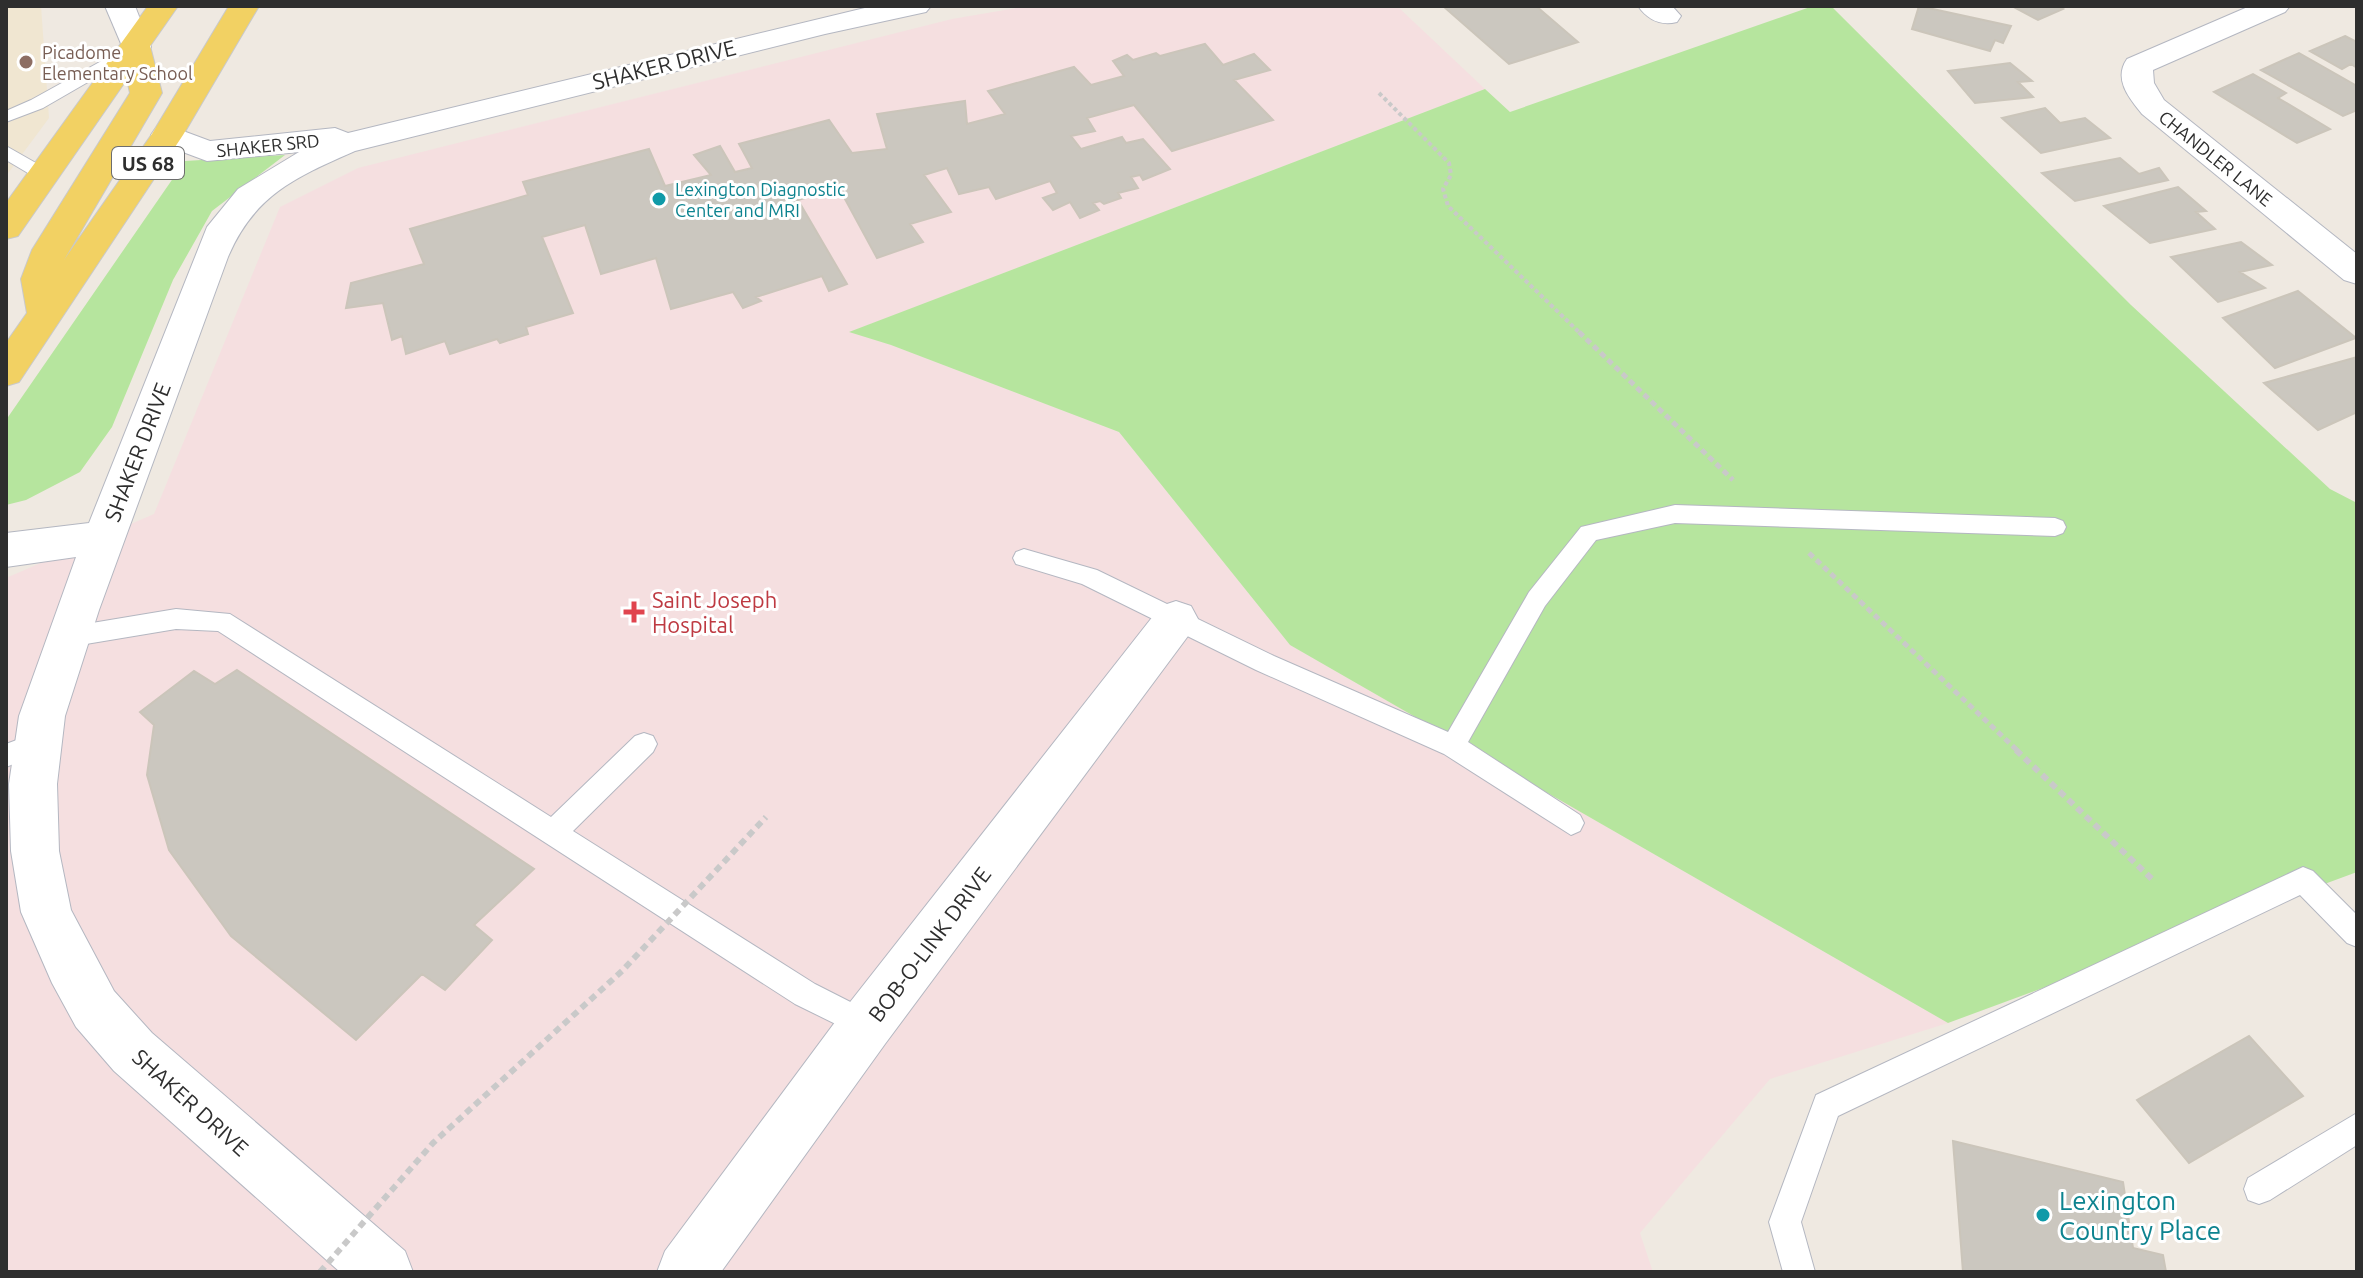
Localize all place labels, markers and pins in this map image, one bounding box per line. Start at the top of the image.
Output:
place label: Picadome Elementary School [42,42,193,83]
marker: Picadome Elementary School [17,53,35,71]
place label: Lexington Diagnostic Center and MRI [675,179,845,220]
marker: Lexington Diagnostic Center and MRI [650,190,668,208]
place label: Saint Joseph Hospital [652,587,777,637]
marker: Saint Joseph Hospital [623,601,645,623]
place label: Lexington Country Place [2059,1186,2221,1245]
marker: Lexington Country Place [2034,1206,2052,1224]

